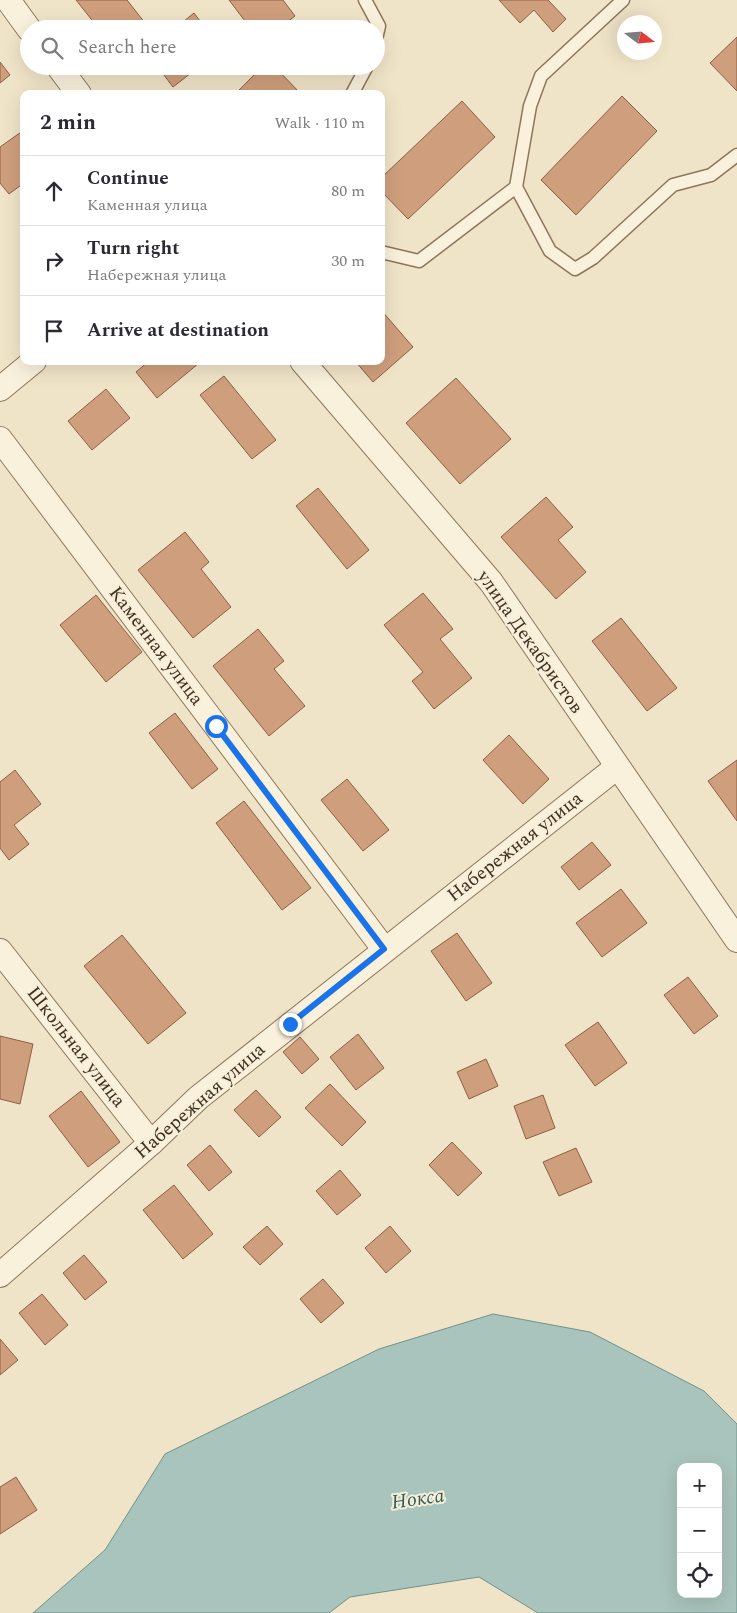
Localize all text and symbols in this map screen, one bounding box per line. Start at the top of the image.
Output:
north arrow [617,15,662,60]
search box [20,20,385,75]
text: Search here [78,33,177,62]
icon: search [38,34,66,62]
text: 2 min [40,107,96,139]
text: Walk · 110 m [274,111,365,135]
text: Continue [87,164,169,193]
icon: ahead [40,177,68,205]
text: 80 m [331,179,365,203]
text: Каменная улица [87,193,208,217]
text: Turn right [87,234,180,263]
icon: right [40,247,68,275]
text: 30 m [331,249,365,273]
text: Набережная улица [87,263,226,287]
text: Arrive at destination [87,316,269,345]
icon: arrive [40,317,68,345]
street label: улица Декабристов [469,564,590,720]
street label: Каменная улица [101,580,211,712]
route start [205,715,228,738]
street label: Набережная улица [441,784,590,909]
street label: Школьная улица [19,980,133,1114]
route end [279,1013,302,1036]
street label: Набережная улица [128,1035,273,1166]
map controls [677,1463,722,1598]
button: + [677,1463,722,1508]
water label: Нокса [390,1480,446,1518]
button: − [677,1508,722,1553]
button: locate [677,1553,722,1598]

